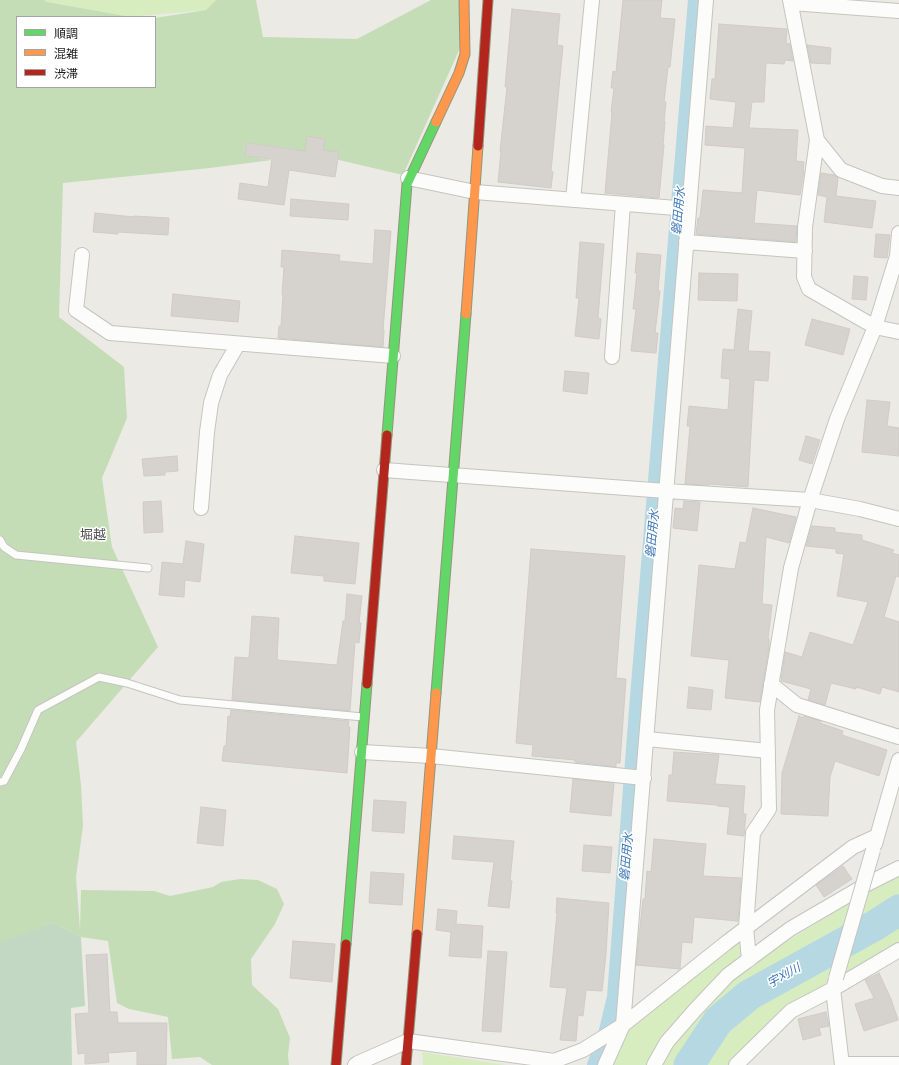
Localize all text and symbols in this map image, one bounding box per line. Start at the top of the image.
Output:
legend [16,16,156,88]
text: 順調 [54,27,78,41]
text: 混雑 [54,47,78,61]
text: 渋滞 [54,67,78,81]
water label: 磐田用水 [670,186,688,236]
water label: 磐田用水 [644,509,662,559]
district label: 堀越 [80,527,106,543]
water label: 磐田用水 [618,832,636,882]
water label: 宇刈川 [765,961,803,991]

